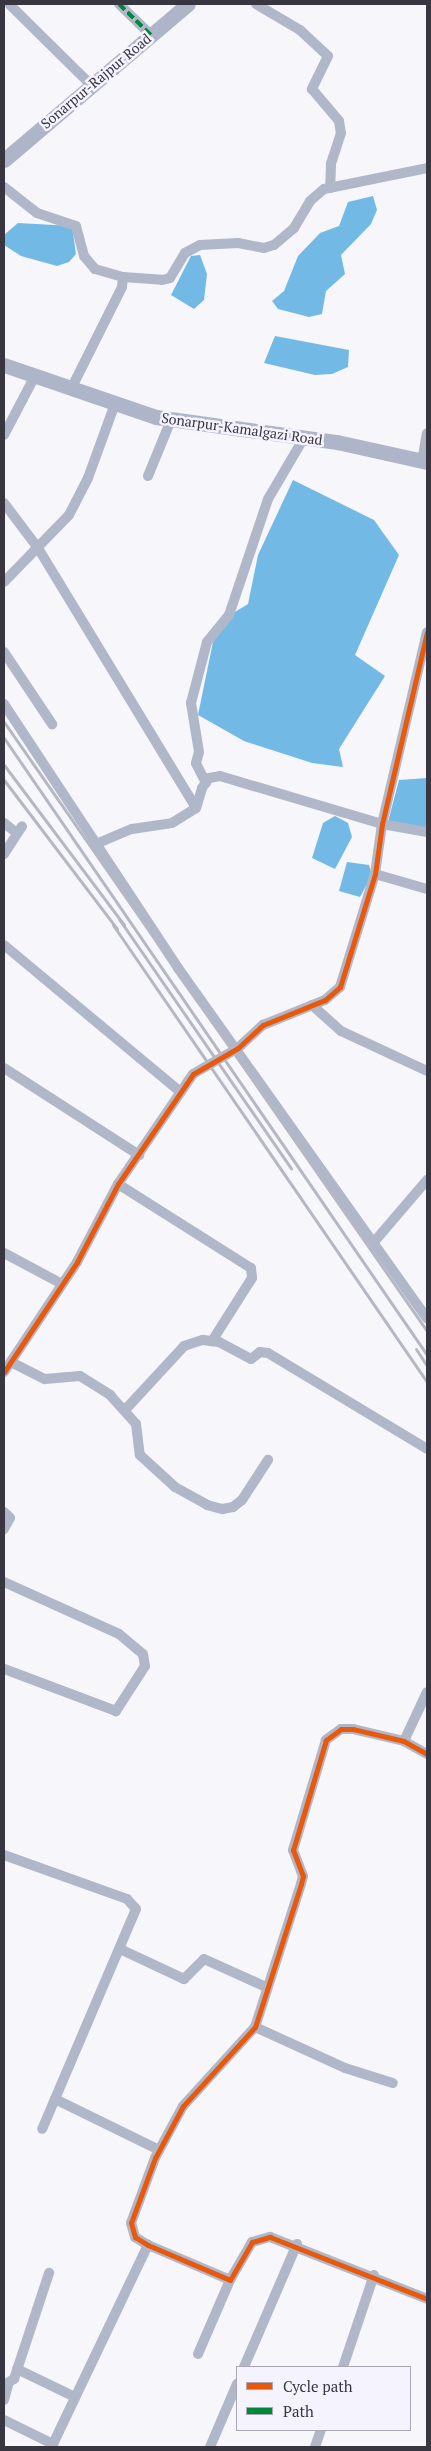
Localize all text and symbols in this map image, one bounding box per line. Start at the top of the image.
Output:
street label: Sonarpur-Rajpur Road [37,30,155,132]
street label: Sonarpur-Kamalgazi Road [160,409,324,449]
legend [236,2366,411,2431]
text: Cycle path [283,2376,353,2396]
text: Path [283,2401,314,2421]

